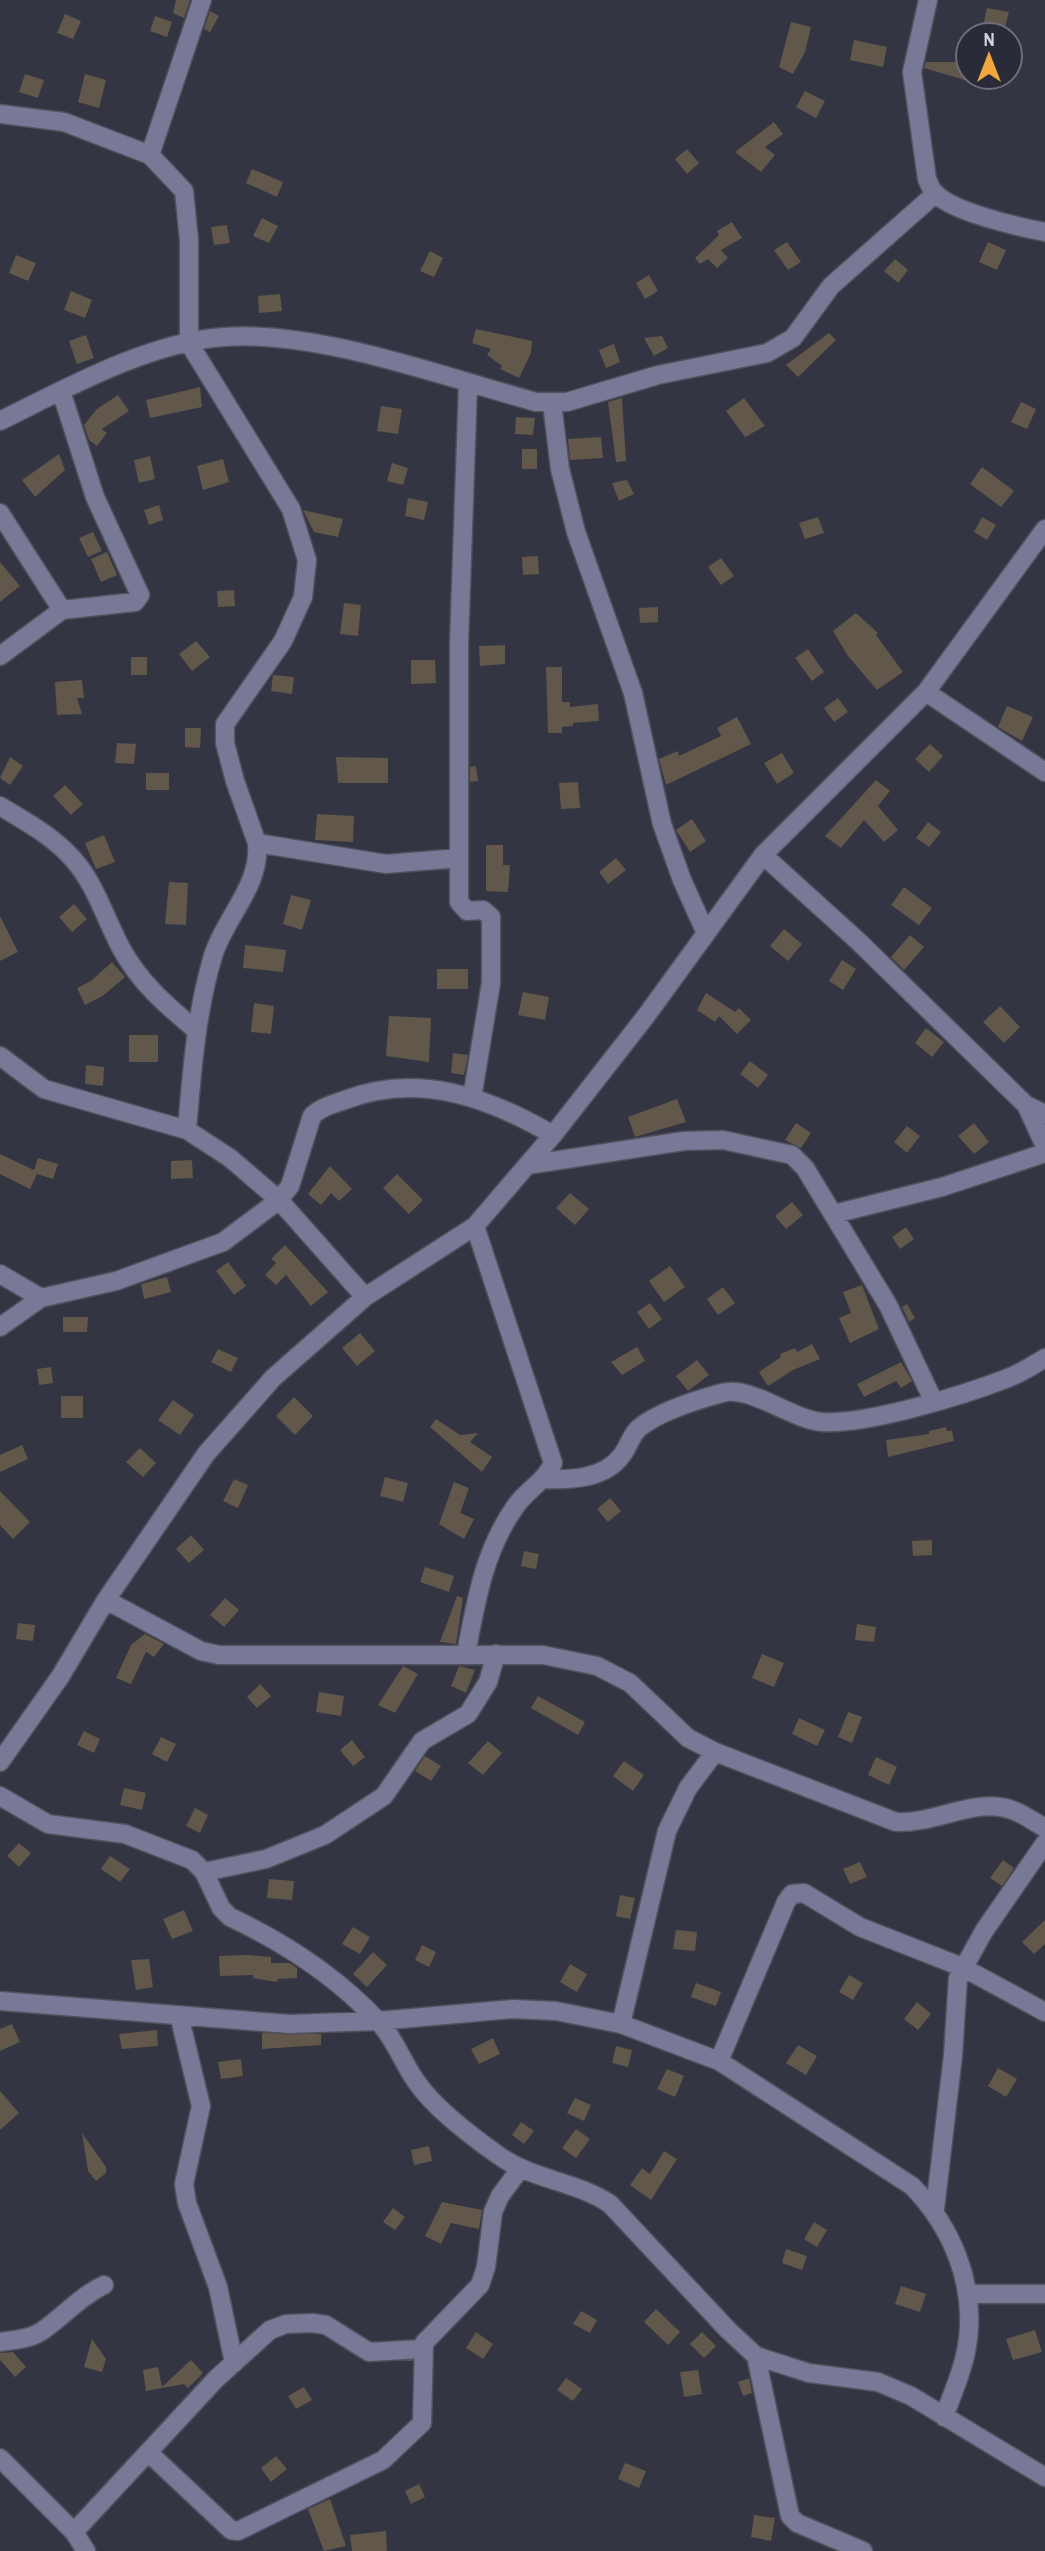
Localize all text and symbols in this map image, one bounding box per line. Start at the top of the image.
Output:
north arrow [954,21,1024,91]
text: N [983,26,995,52]

